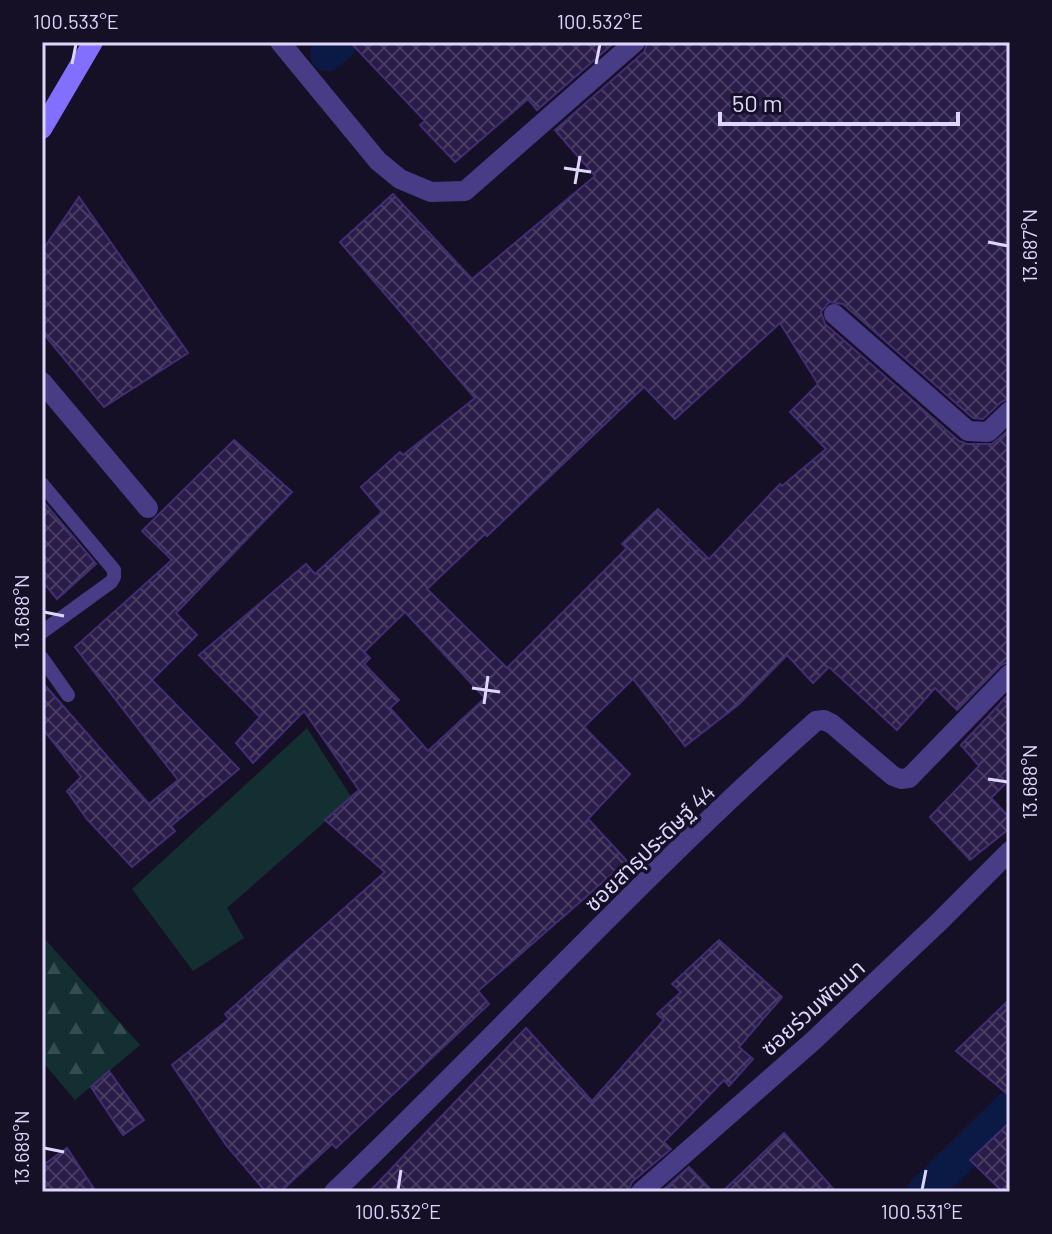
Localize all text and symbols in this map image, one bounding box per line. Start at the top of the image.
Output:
text: 100.533°E [33,9,119,33]
text: 100.532°E [557,9,643,33]
scale bar [720,76,958,126]
text: 50 m [732,88,783,117]
text: 13.687°N [1017,209,1041,283]
text: 13.688°N [9,574,33,650]
text: 13.688°N [1017,744,1041,820]
street label: ซอยสาธุประดิษฐ์ 44 [578,778,721,917]
street label: ซอยร่วมพัฒนา [755,954,869,1060]
text: 13.689°N [9,1110,33,1186]
text: 100.532°E [355,1199,441,1223]
text: 100.531°E [881,1199,963,1223]

